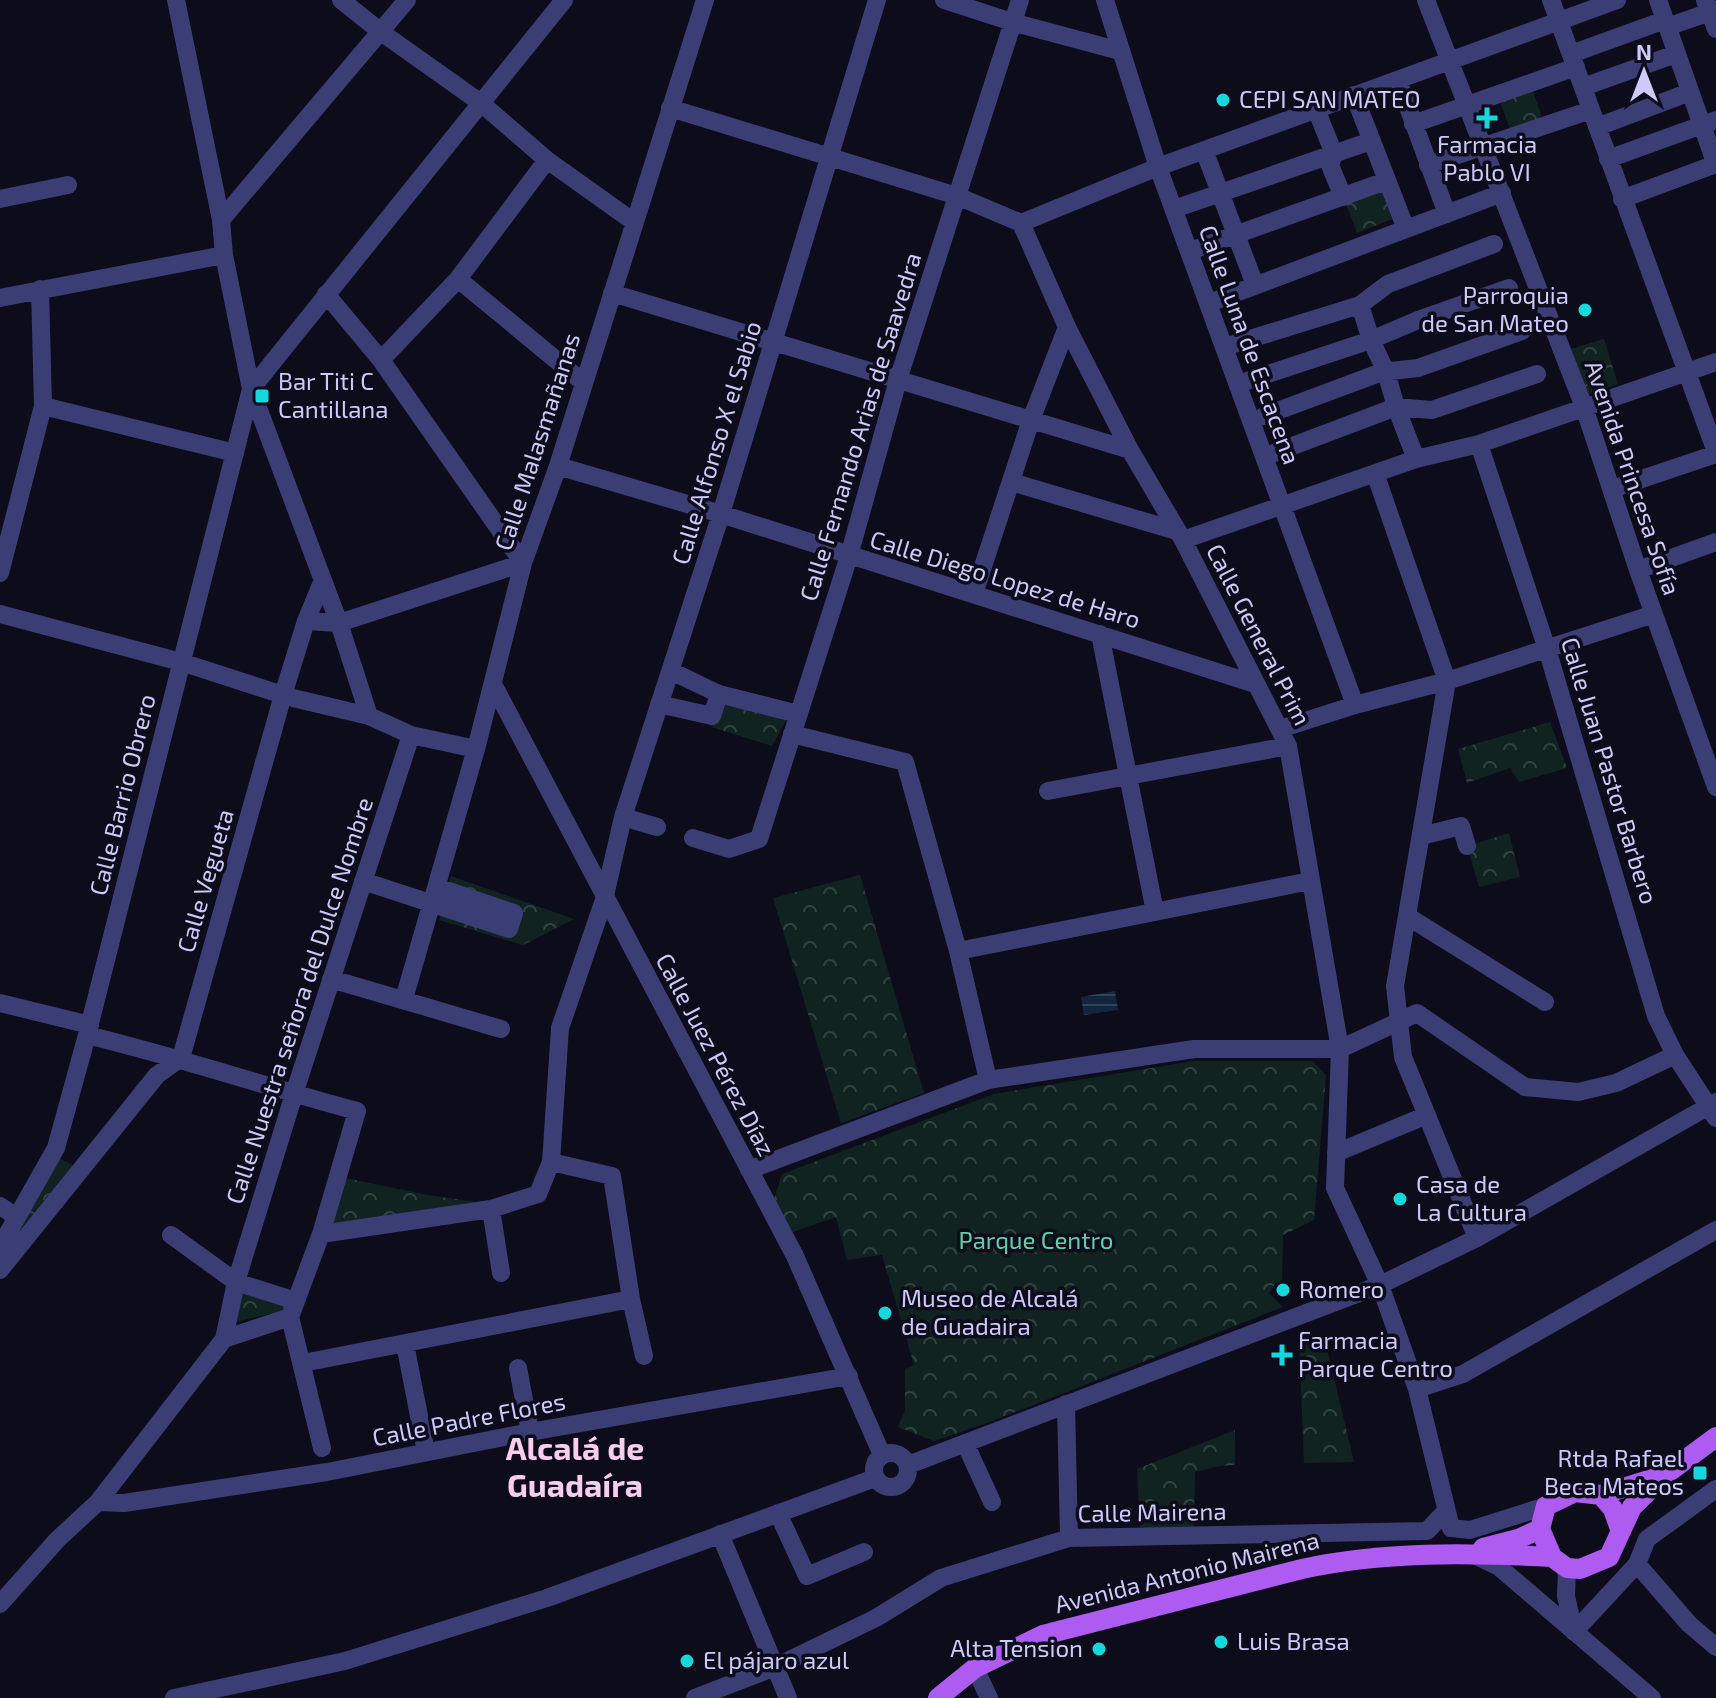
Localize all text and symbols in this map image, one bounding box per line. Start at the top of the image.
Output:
north arrow [1604,32,1684,112]
text: N [1636,38,1652,64]
place label: CEPI SAN MATEO [1239,84,1420,113]
marker: CEPI SAN MATEO [1214,91,1232,109]
marker: Farmacia Pablo VI [1478,109,1496,127]
place label: Farmacia Pablo VI [1437,129,1537,186]
street label: Calle Luna de Escacena [1194,221,1307,468]
street label: Calle Fernando Arias de Saavedra [793,249,926,604]
place label: Parroquia de San Mateo [1421,280,1569,337]
marker: Parroquia de San Mateo [1576,301,1594,319]
street label: Calle Alfonso X el Sabio [665,317,766,568]
street label: Calle Malasmañanas [488,329,585,554]
street label: Avenida Princesa Sofía [1580,356,1687,599]
place label: Bar Titi C Cantillana [278,366,388,423]
marker: Bar Titi C Cantillana [253,387,271,405]
street label: Calle Diego Lopez de Haro [867,524,1144,633]
street label: Calle General Prim [1201,539,1318,730]
street label: Calle Juan Pastor Barbero [1556,634,1665,907]
street label: Calle Barrio Obrero [83,691,161,898]
street label: Calle Nuestra señora del Dulce Nombre [219,794,378,1207]
street label: Calle Vegueta [170,806,239,956]
street label: Calle Juez Pérez Díaz [651,948,782,1161]
place label: Casa de La Cultura [1416,1169,1527,1226]
marker: Casa de La Cultura [1391,1190,1409,1208]
park label: Parque Centro [959,1225,1113,1254]
place label: Romero [1299,1274,1384,1303]
marker: Romero [1274,1281,1292,1299]
place label: Museo de Alcalá de Guadaira [901,1283,1078,1340]
marker: Museo de Alcalá de Guadaira [876,1304,894,1322]
place label: Farmacia Parque Centro [1298,1325,1453,1382]
marker: Farmacia Parque Centro [1273,1346,1291,1364]
street label: Calle Padre Flores [370,1386,568,1451]
district label: Alcalá de Guadaíra [506,1428,644,1503]
place label: Rtda Rafael Beca Mateos [1544,1443,1684,1500]
marker: Rtda Rafael Beca Mateos [1691,1464,1709,1482]
street label: Calle Mairena [1077,1496,1227,1527]
street label: Avenida Antonio Mairena [1051,1525,1322,1618]
place label: Luis Brasa [1237,1626,1350,1655]
place label: Alta Tension [950,1633,1083,1662]
marker: Luis Brasa [1212,1633,1230,1651]
marker: Alta Tension [1090,1640,1108,1658]
place label: El pájaro azul [703,1645,849,1674]
marker: El pájaro azul [678,1652,696,1670]

